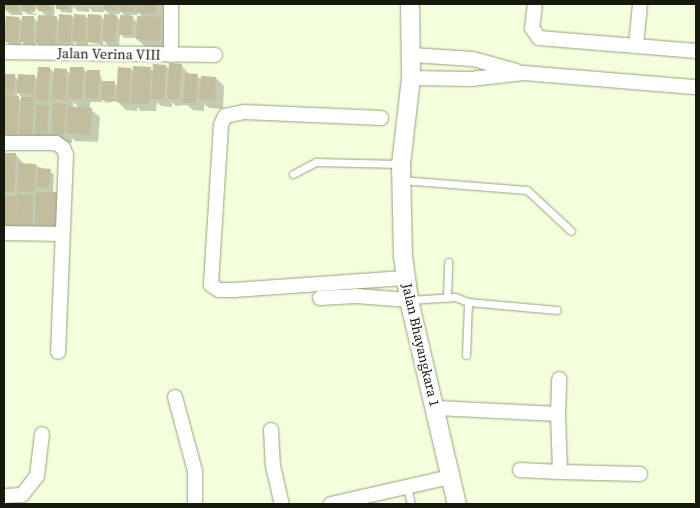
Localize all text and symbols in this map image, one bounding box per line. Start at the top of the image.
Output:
street label: Jalan Verina VIII [57,45,161,63]
street label: Jalan Bhayangkara 1 [399,282,443,408]

